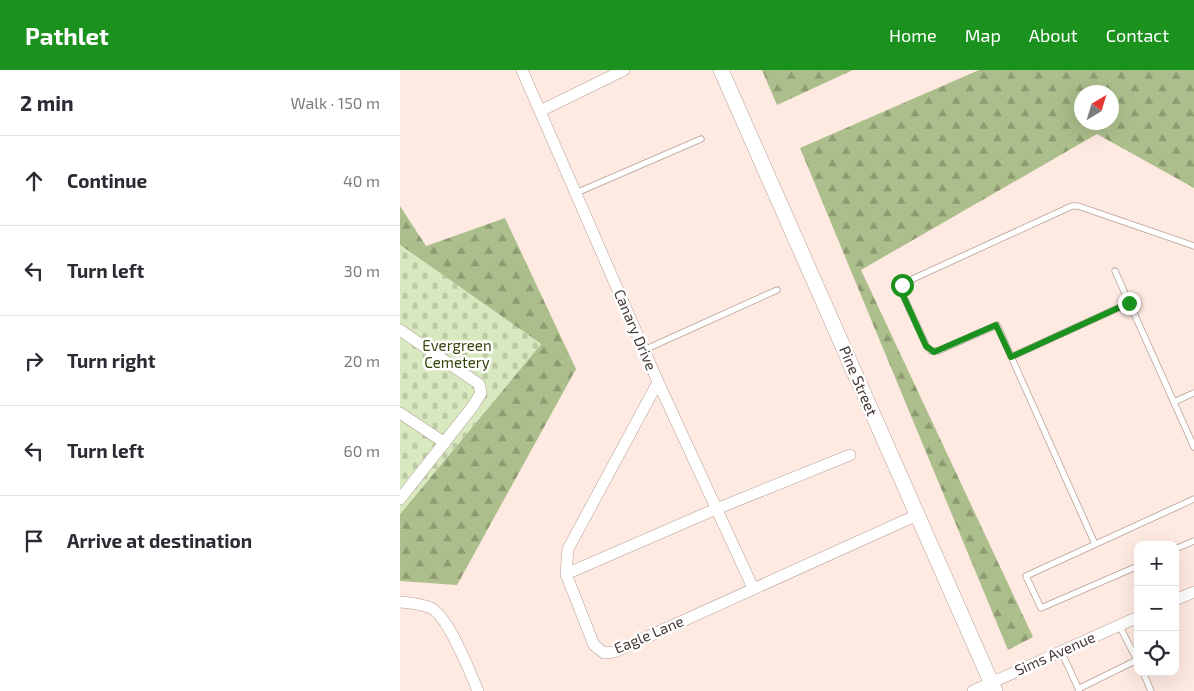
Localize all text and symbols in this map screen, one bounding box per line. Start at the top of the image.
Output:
text: Pathlet [25,21,109,50]
text: Home [889,24,937,46]
text: Map [965,24,1001,46]
text: About [1029,24,1078,46]
text: Contact [1106,24,1169,46]
north arrow [1074,85,1119,130]
text: 2 min [20,90,74,115]
text: Walk · 150 m [290,93,380,112]
icon: ahead [20,167,48,195]
text: Continue [67,169,147,192]
text: 40 m [343,171,380,190]
icon: left [20,257,48,285]
text: Turn left [67,259,144,282]
text: 30 m [344,261,380,280]
route start [891,274,914,297]
street label: Canary Drive [611,286,661,373]
route end [1118,292,1141,315]
park label: Evergreen Cemetery [422,336,492,371]
street label: Pine Street [836,343,882,419]
icon: right [20,347,48,375]
text: Turn right [67,349,155,372]
text: 20 m [344,351,380,370]
icon: left [20,437,48,465]
text: Turn left [67,439,144,462]
text: 60 m [344,441,380,460]
icon: arrive [20,527,48,555]
text: Arrive at destination [67,529,252,552]
map controls [1134,541,1179,676]
button: + [1134,541,1179,586]
button: − [1134,586,1179,631]
street label: Eagle Lane [611,611,686,657]
street label: Sims Avenue [1012,627,1098,679]
button: locate [1134,631,1179,676]

